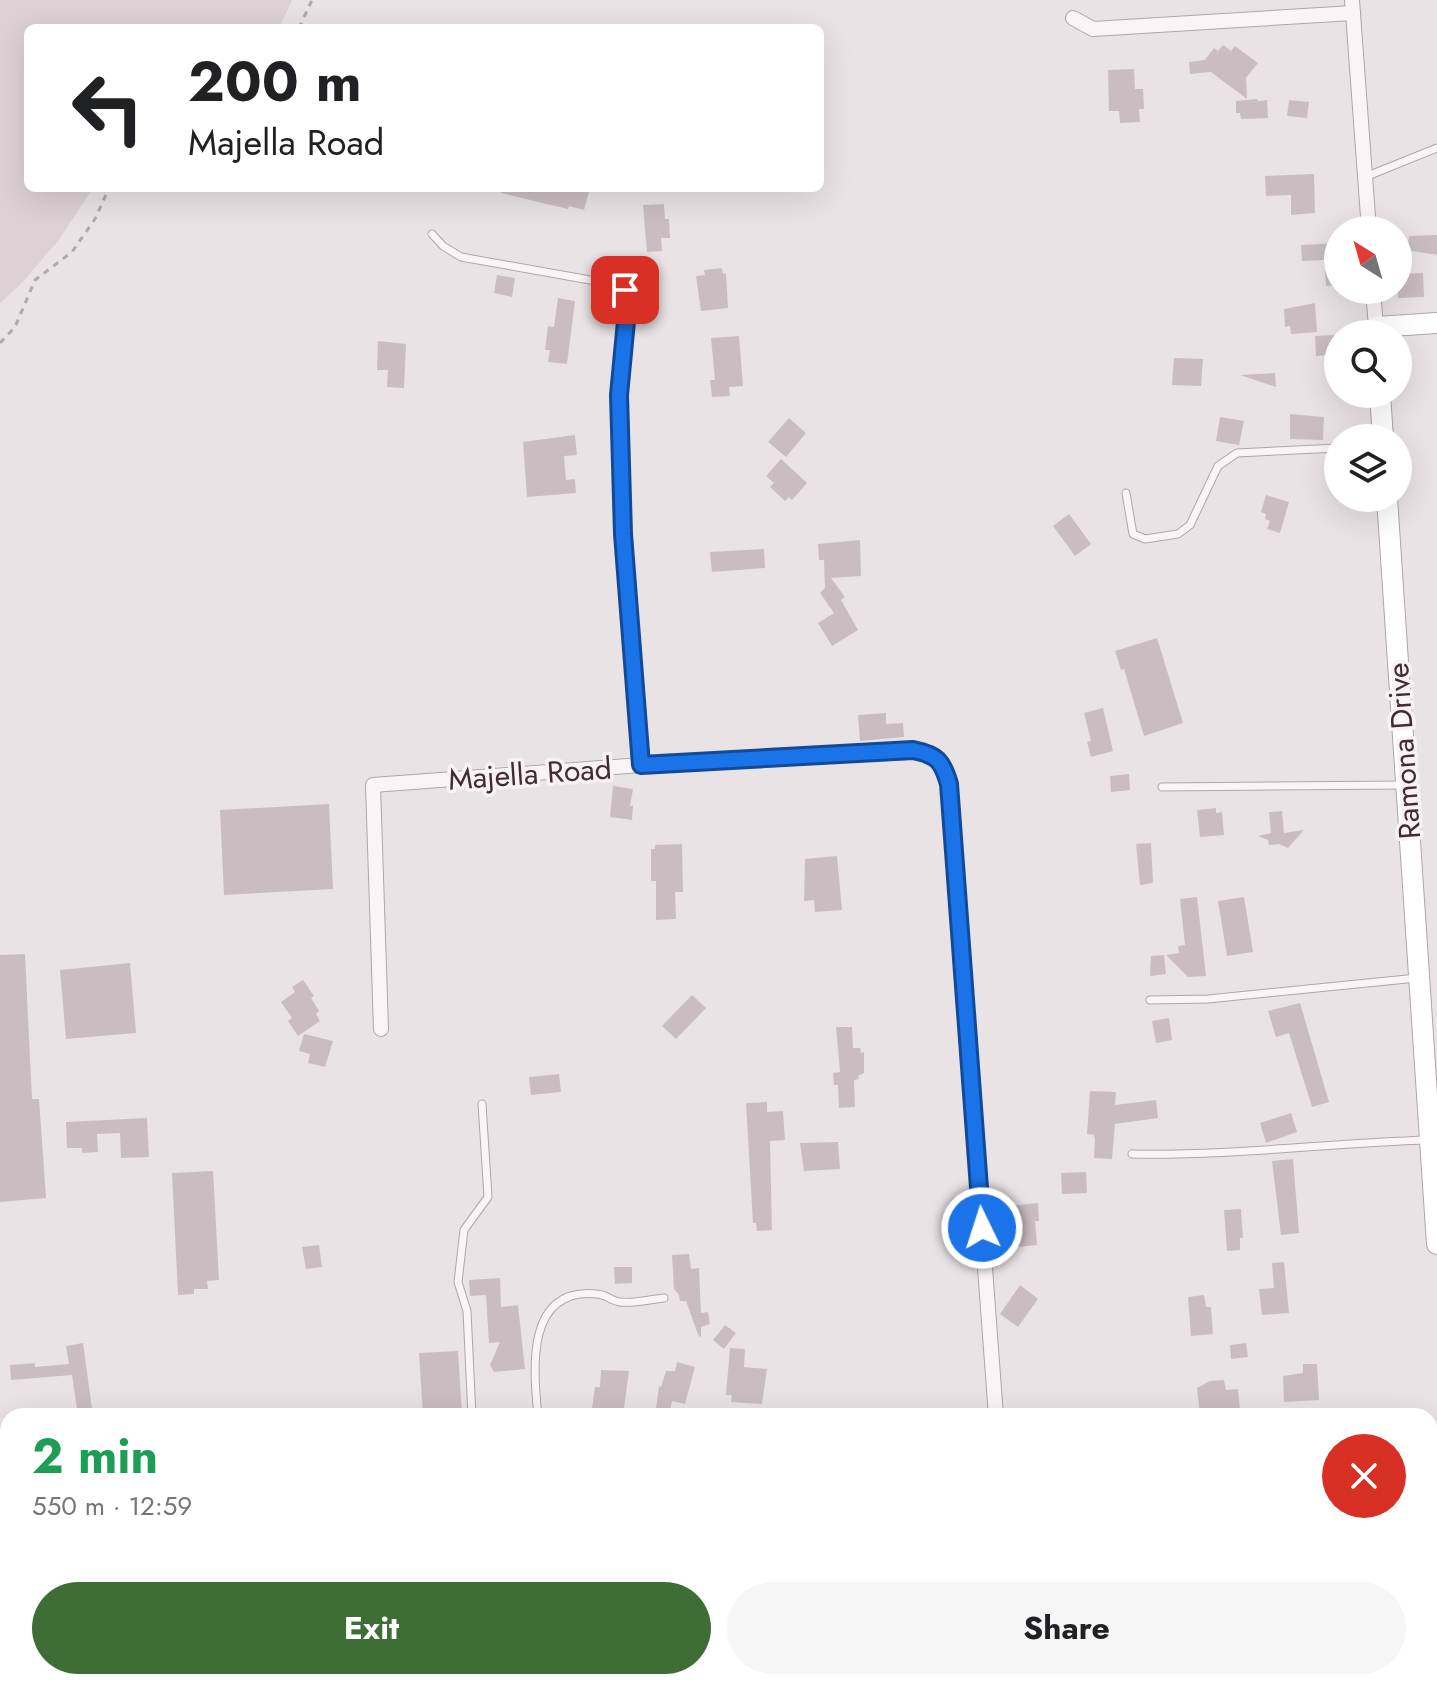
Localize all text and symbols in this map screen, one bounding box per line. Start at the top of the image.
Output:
text: 200 m [188,41,362,122]
icon: left [56,56,160,160]
text: Majella Road [188,116,384,168]
north arrow [1324,216,1412,304]
map controls [1324,216,1412,512]
pin [591,256,659,324]
icon: arrive [603,268,647,312]
button: search [1324,320,1412,408]
button: layers [1324,424,1412,512]
street label: Ramona Drive [1376,661,1431,841]
street label: Majella Road [447,746,613,801]
position arrow [940,1186,1024,1270]
text: 2 min [32,1422,158,1491]
button: close [1322,1434,1406,1518]
text: 550 m · 12:59 [32,1487,192,1525]
button: Exit [32,1582,711,1674]
button: Share [727,1582,1406,1674]

